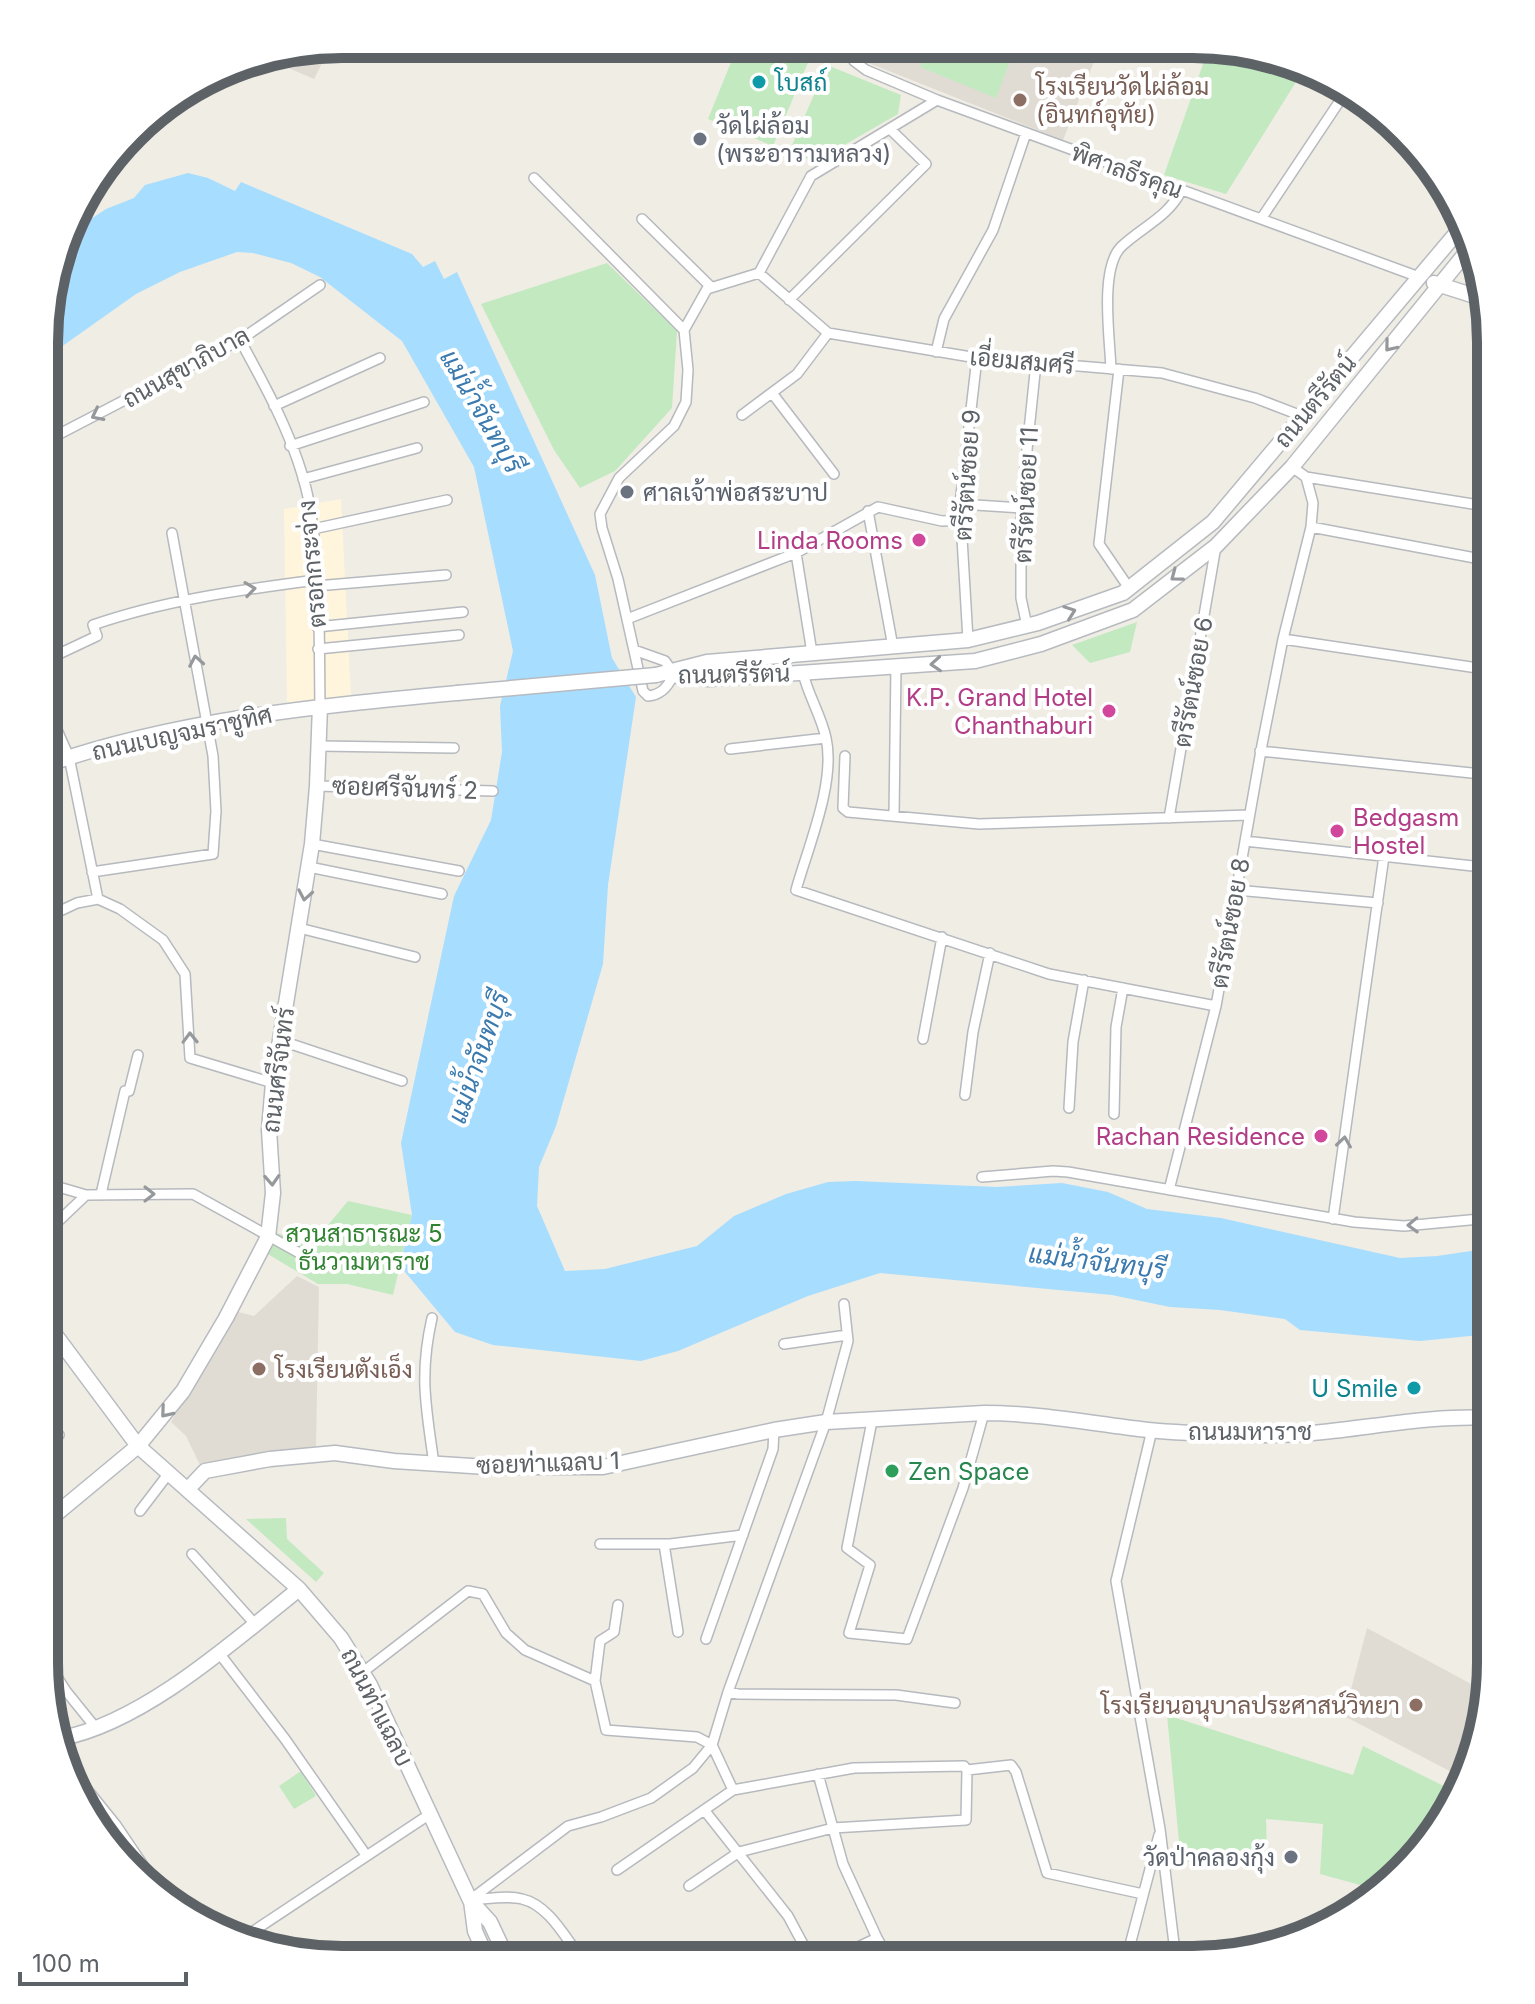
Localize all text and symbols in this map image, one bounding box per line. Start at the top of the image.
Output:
place label: โบสถ์ [773,67,827,97]
place label: โรงเรียนวัดไผ่ล้อม (อินทก์อุทัย) [1034,71,1209,131]
marker: โบสถ์ [750,73,768,91]
marker: โรงเรียนวัดไผ่ล้อม (อินทก์อุทัย) [1011,91,1029,109]
place label: วัดไผ่ล้อม (พระอารามหลวง) [716,110,891,168]
marker: วัดไผ่ล้อม (พระอารามหลวง) [691,130,709,148]
street label: พิศาลธีรคุณ [1067,137,1187,206]
street label: ถนนสุขาภิบาล [118,320,255,415]
street label: เอี่ยมสมศรี [969,336,1076,380]
one-way arrow [1386,337,1400,352]
water label: แม่น้ำจันทบุรี [432,341,535,482]
street label: ถนนตรีรัตน์ [1267,348,1362,453]
one-way arrow [91,406,105,421]
street label: ตรีรัตน์ซอย 9 [947,408,986,542]
street label: ตรีรัตน์ซอย 11 [1007,426,1044,564]
place label: ศาลเจ้าพ่อสระบาป [643,478,828,507]
marker: ศาลเจ้าพ่อสระบาป [618,483,636,501]
street label: ตรอกกระจ่าง [292,499,332,629]
place label: Linda Rooms [757,526,903,555]
marker: Linda Rooms [910,531,928,549]
one-way arrow [1170,567,1185,581]
one-way arrow [243,581,257,598]
one-way arrow [1062,605,1076,622]
street label: ตรีรัตน์ซอย 6 [1166,614,1219,749]
one-way arrow [188,655,205,668]
one-way arrow [929,655,942,672]
street label: ถนนตรีรัตน์ [678,658,790,689]
place label: K.P. Grand Hotel Chanthaburi [906,683,1093,740]
street label: ถนนเบญจมราชูทิศ [89,700,275,769]
marker: K.P. Grand Hotel Chanthaburi [1100,702,1118,720]
street label: ซอยศรีจันทร์ 2 [331,770,479,805]
place label: Bedgasm Hostel [1353,803,1459,860]
marker: Bedgasm Hostel [1328,822,1346,840]
street label: ตรีรัตน์ซอย 8 [1203,855,1256,990]
one-way arrow [297,888,314,902]
water label: แม่น้ำจันทบุรี [436,983,519,1128]
street label: ถนนศรีจันทร์ [255,1005,300,1135]
one-way arrow [181,1031,198,1044]
place label: Rachan Residence [1096,1122,1305,1151]
marker: Rachan Residence [1312,1127,1330,1145]
one-way arrow [1335,1135,1352,1149]
one-way arrow [263,1174,280,1187]
one-way arrow [143,1185,156,1203]
one-way arrow [1406,1217,1419,1234]
park label: สวนสาธารณะ 5 ธันวามหาราช [285,1219,443,1276]
water label: แม่น้ำจันทบุรี [1026,1232,1170,1288]
place label: โรงเรียนตังเอ็ง [273,1353,413,1384]
marker: โรงเรียนตังเอ็ง [250,1360,268,1378]
place label: U Smile [1311,1374,1398,1403]
marker: U Smile [1405,1379,1423,1397]
one-way arrow [161,1402,176,1417]
street label: ถนนมหาราช [1188,1417,1312,1446]
street label: ซอยท่าแฉลบ 1 [476,1446,620,1480]
place label: Zen Space [908,1457,1030,1486]
marker: Zen Space [883,1462,901,1480]
street label: ถนนท่าแฉลบ [335,1643,419,1771]
place label: โรงเรียนอนุบาลประศาสน์วิทยา [1099,1690,1400,1722]
marker: โรงเรียนอนุบาลประศาสน์วิทยา [1407,1696,1425,1714]
place label: วัดป่าคลองกุ้ง [1143,1843,1275,1874]
marker: วัดป่าคลองกุ้ง [1282,1848,1300,1866]
scale bar [20,1936,186,1986]
text: 100 m [32,1949,100,1978]

